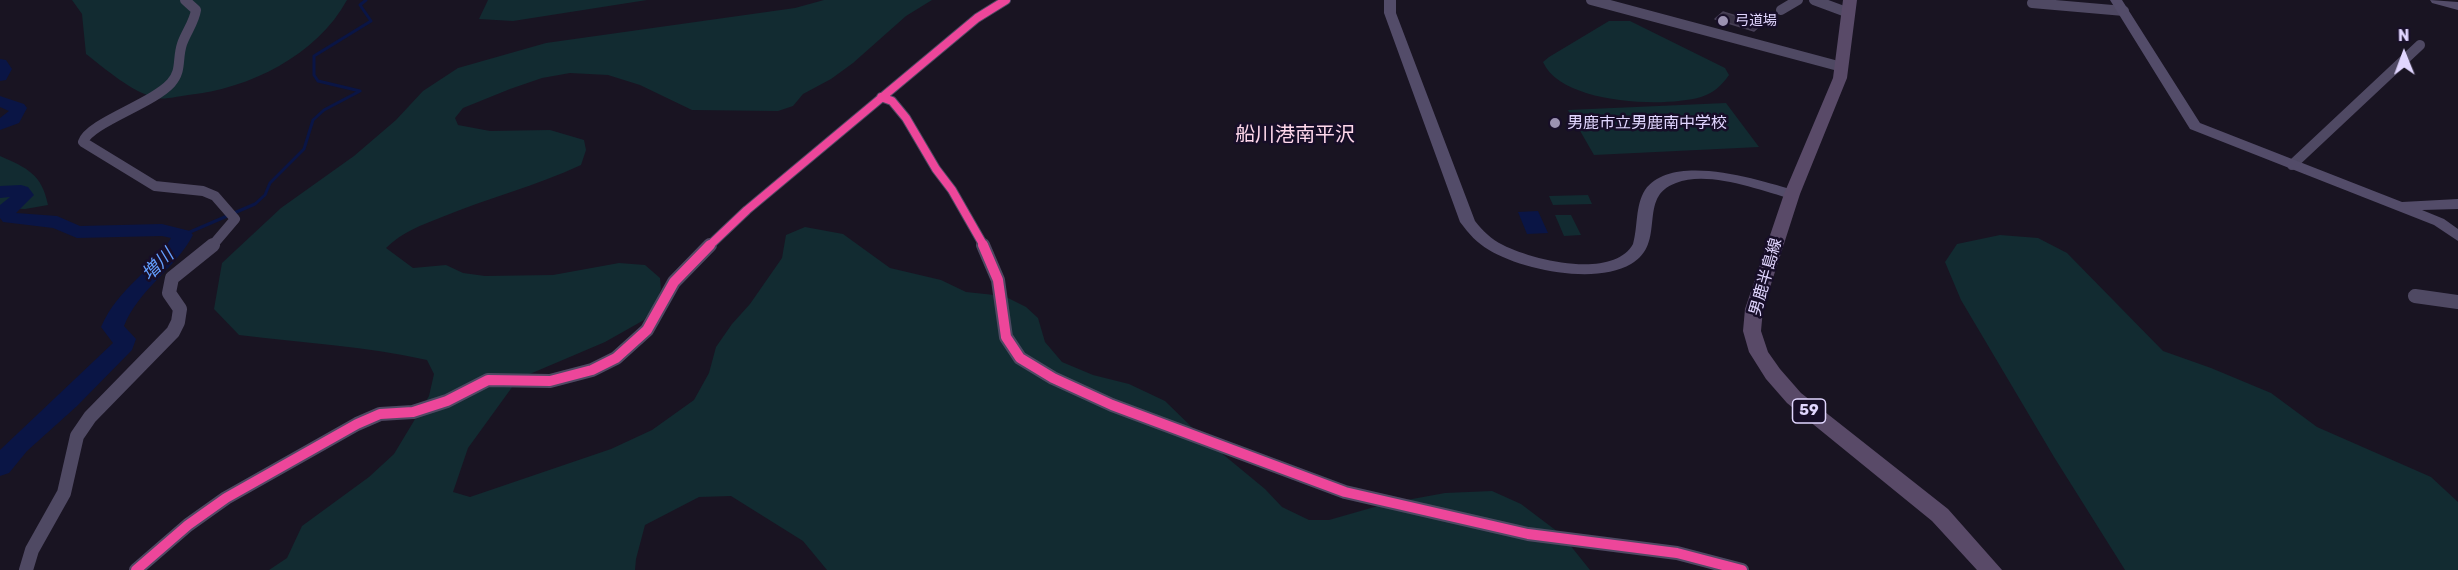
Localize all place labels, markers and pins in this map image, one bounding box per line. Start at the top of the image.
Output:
place label: 弓道場 [1735,13,1777,29]
marker: 弓道場 [1716,14,1730,28]
place label: 男鹿市立男鹿南中学校 [1567,113,1727,133]
marker: 男鹿市立男鹿南中学校 [1548,116,1562,130]

